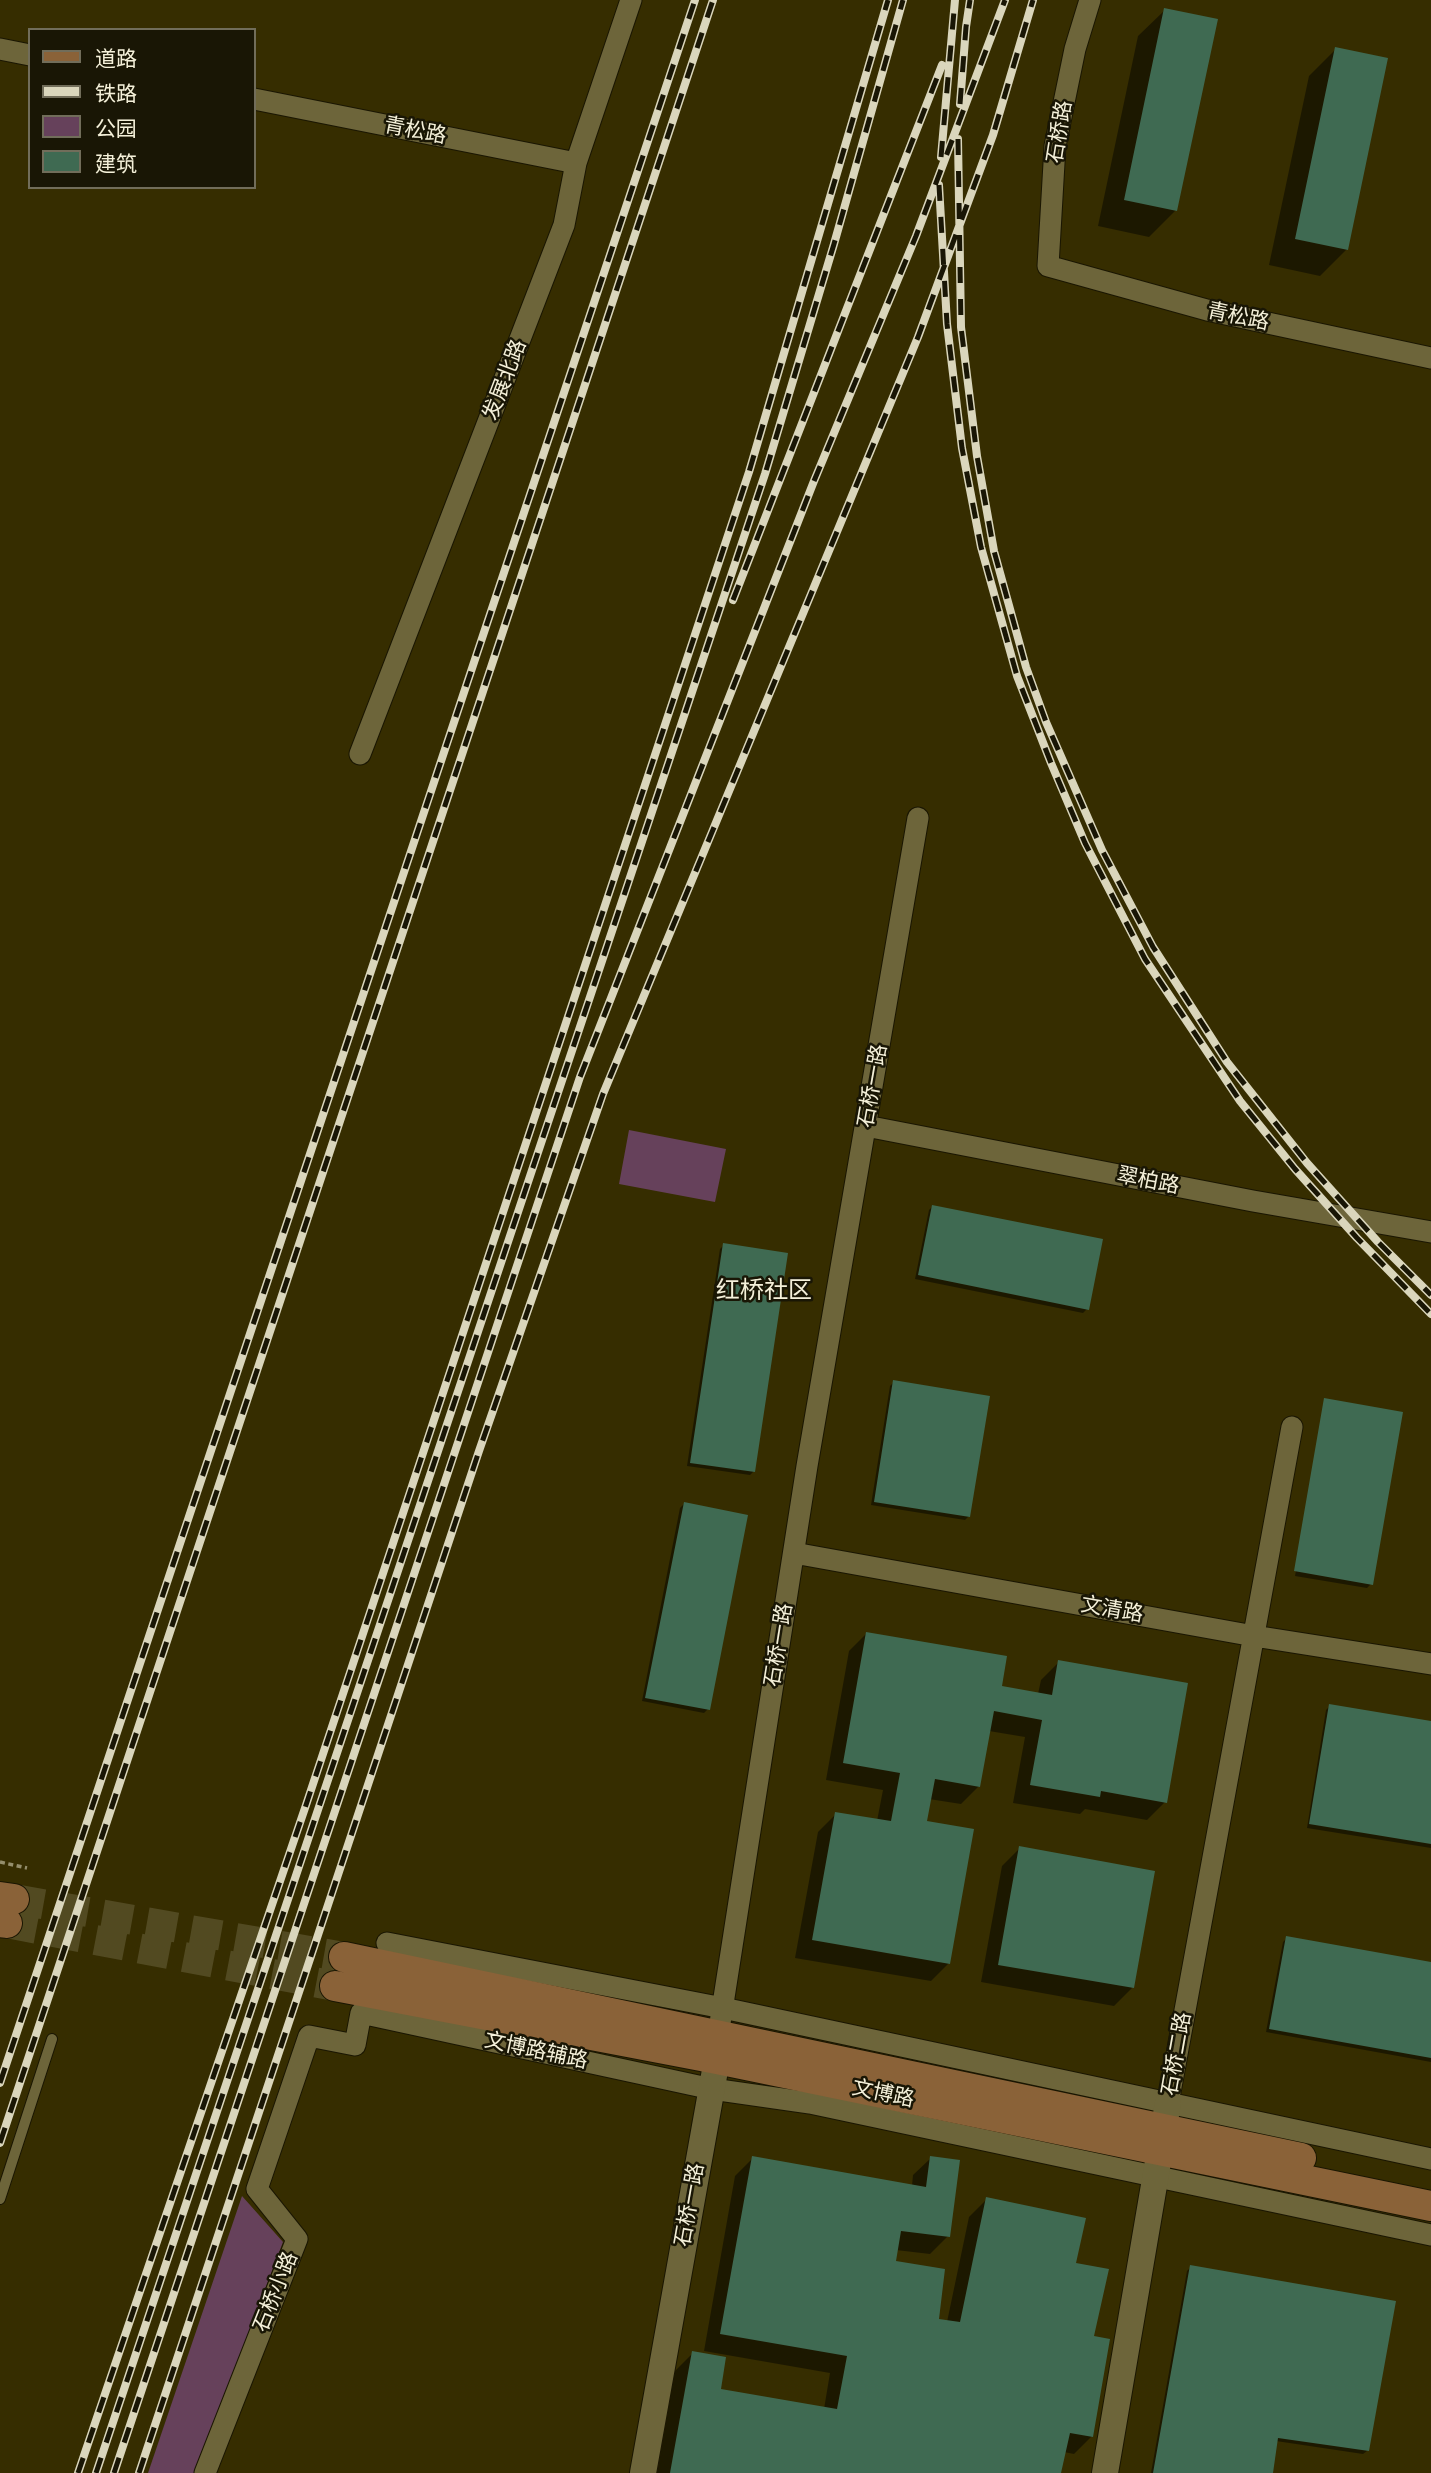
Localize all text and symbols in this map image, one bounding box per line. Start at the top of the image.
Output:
legend [28,28,256,189]
text: 道路 [95,44,137,72]
text: 铁路 [95,79,137,107]
street label: 石桥路 [1043,99,1077,165]
street label: 青松路 [382,113,448,149]
text: 公园 [95,114,137,142]
text: 建筑 [95,149,137,177]
street label: 青松路 [1205,298,1271,336]
street label: 发展北路 [478,336,532,424]
street label: 石桥一路 [853,1042,893,1130]
street label: 翠柏路 [1115,1163,1181,1199]
district label: 红桥社区 [716,1277,812,1305]
street label: 文清路 [1079,1592,1145,1628]
street label: 石桥一路 [760,1602,798,1688]
street label: 石桥二路 [1157,2010,1197,2098]
street label: 文博路辅路 [482,2028,590,2074]
street label: 文博路 [850,2075,916,2113]
street label: 石桥一路 [670,2161,710,2249]
street label: 石桥小路 [249,2248,303,2336]

